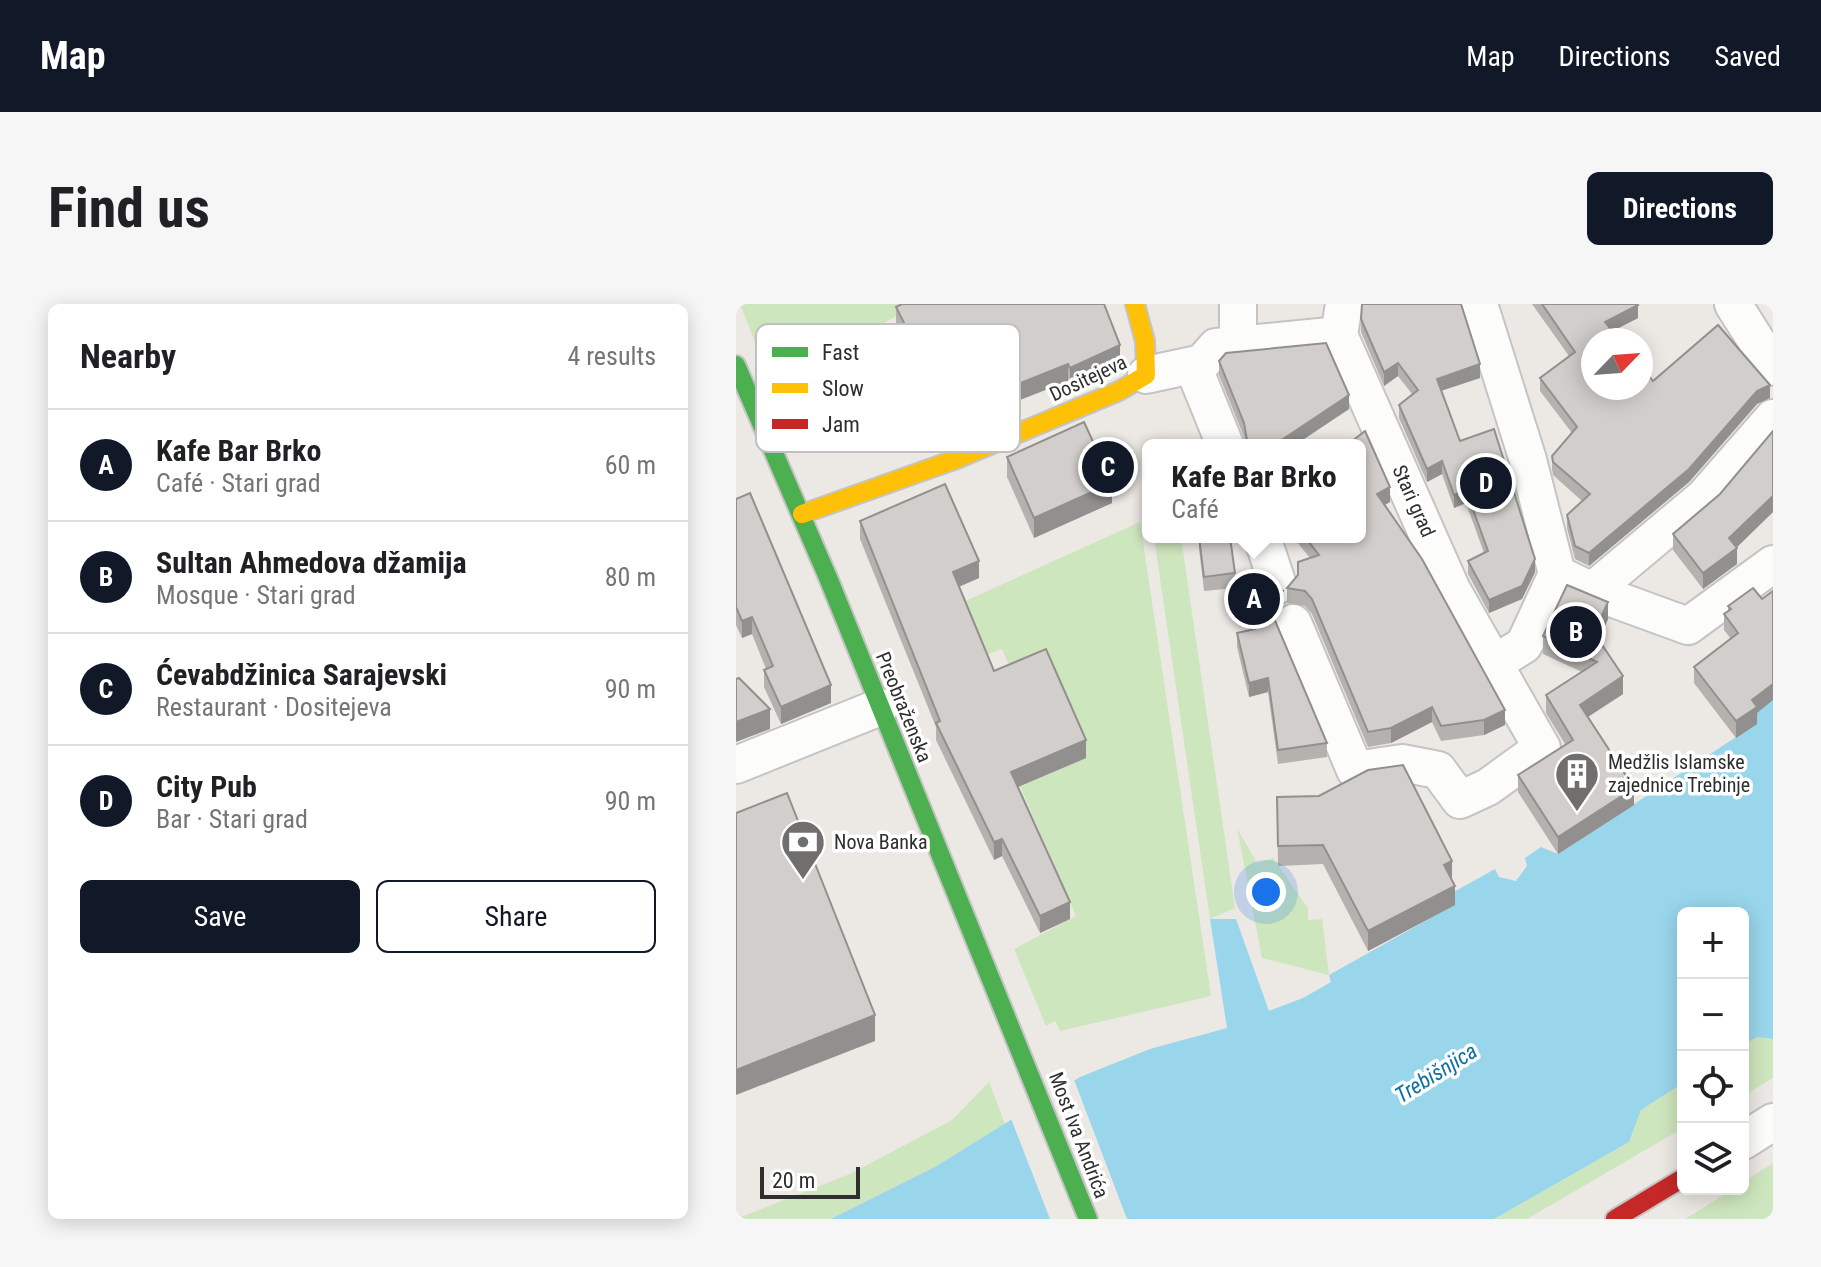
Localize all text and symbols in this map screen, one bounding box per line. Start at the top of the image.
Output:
text: Map [40,34,106,78]
text: Map [1466,40,1515,73]
text: Directions [1559,40,1670,73]
text: Saved [1714,40,1781,73]
button: Directions [1587,172,1773,245]
text: Find us [48,175,210,241]
legend [756,324,1020,452]
north arrow [1581,328,1653,400]
text: Nearby [80,336,176,376]
text: Fast [822,340,859,365]
text: 4 results [567,341,656,371]
street label: Dositejeva [1046,350,1130,406]
text: Slow [822,376,864,401]
text: Jam [822,412,860,437]
text: Kafe Bar Brko [156,433,321,468]
pin: C [1082,437,1134,497]
popup [1142,439,1366,543]
text: A [98,450,114,480]
text: 60 m [605,450,656,480]
pin: D [1460,453,1512,513]
text: Kafe Bar Brko [1171,459,1337,494]
street label: Stari grad [1388,461,1440,541]
text: Café · Stari grad [156,468,321,498]
text: Café [1171,494,1219,524]
text: Sultan Ahmedova džamija [156,545,467,580]
text: B [99,562,113,592]
text: 80 m [605,562,656,592]
pin: A [1228,569,1280,629]
text: Mosque · Stari grad [156,580,356,610]
pin: B [1550,602,1602,662]
street label: Preobraženska [871,648,937,766]
text: Ćevabdžinica Sarajevski [156,657,447,692]
text: C [99,674,113,704]
text: 90 m [605,674,656,704]
text: Restaurant · Dositejeva [156,692,392,722]
building icon: Medžlis Islamske zajednice Trebinje [1553,750,1601,813]
place label: Medžlis Islamske zajednice Trebinje [1608,750,1750,797]
text: City Pub [156,769,257,804]
text: D [99,786,113,816]
text: 90 m [605,786,656,816]
text: Bar · Stari grad [156,804,308,834]
bank icon: Nova Banka [779,818,827,881]
place label: Nova Banka [834,830,928,854]
your location [1246,872,1286,912]
button: Save [80,880,360,953]
button: Share [376,880,656,953]
map controls [1677,907,1749,1195]
button: + [1677,907,1749,979]
button: − [1677,979,1749,1051]
water label: Trebišnjica [1390,1038,1482,1108]
button: locate [1677,1051,1749,1123]
street label: Most Iva Andrića [1044,1069,1114,1201]
button: layers [1677,1123,1749,1195]
scale bar [760,1163,860,1199]
text: 20 m [772,1168,815,1193]

